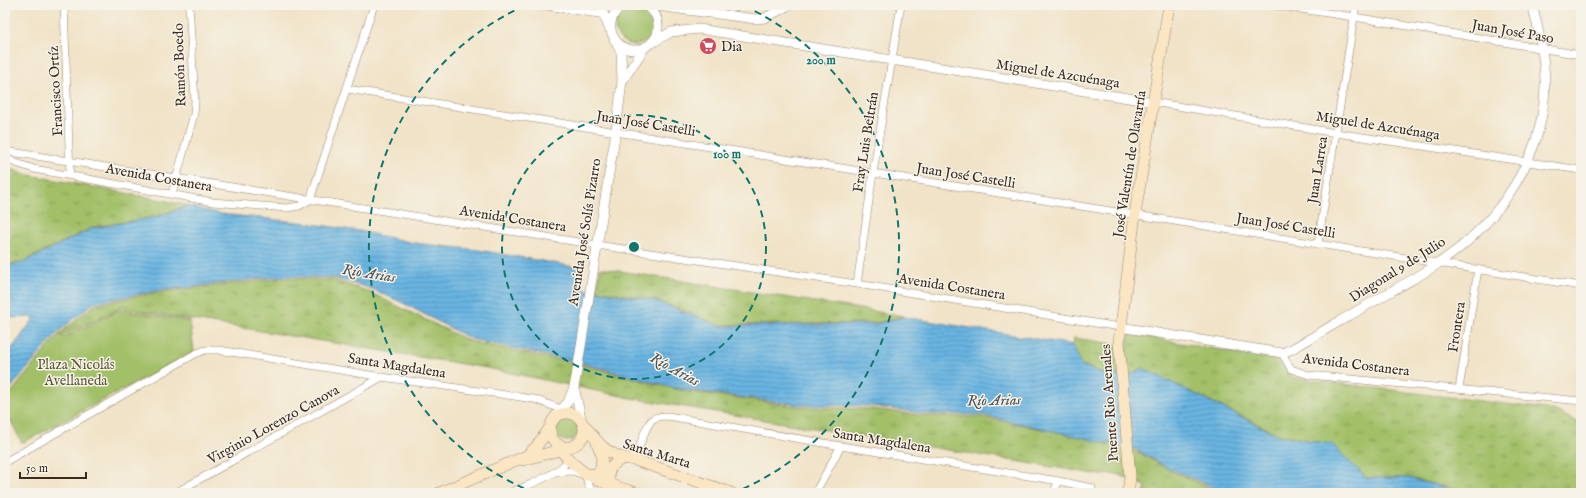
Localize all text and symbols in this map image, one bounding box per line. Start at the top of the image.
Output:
street label: Juan José Paso [1468,16,1556,48]
street label: Ramón Boedo [170,22,190,107]
supermarket icon: Dia [698,36,718,56]
place label: Dia [721,38,743,56]
street label: Francisco Ortíz [45,45,67,137]
text: 200 m [806,53,836,68]
street label: Miguel de Azcuénaga [995,55,1122,93]
street label: José Valentín de Olavarría [1109,88,1151,241]
street label: Fray Luis Beltrán [849,90,883,194]
street label: Juan José Castelli [593,107,697,141]
street label: Miguel de Azcuénaga [1315,107,1442,145]
street label: Juan Larrea [1303,134,1332,207]
text: 100 m [713,147,742,162]
street label: Avenida José Solís Pizarro [564,157,606,308]
street label: Juan José Castelli [913,159,1017,193]
street label: Avenida Costanera [103,160,214,196]
street label: Avenida Costanera [457,202,568,236]
street label: Juan José Castelli [1233,209,1337,243]
street label: Diagonal 9 de Julio [1346,233,1449,307]
centre of rings [627,240,641,254]
water label: Río Arias [341,260,398,287]
street label: Avenida Costanera [896,270,1007,304]
street label: Frontera [1444,300,1470,354]
street label: Puente Rio Arenales [1097,343,1123,462]
water label: Río Arias [647,348,703,391]
street label: Santa Magdalena [347,349,448,383]
street label: Avenida Costanera [1300,349,1411,381]
park label: Plaza Nicolás Avellaneda [37,356,115,390]
street label: Virginio Lorenzo Canova [204,381,343,469]
water label: Río Arias [967,391,1022,410]
street label: Santa Magdalena [832,424,933,458]
street label: Santa Marta [621,435,694,473]
scale bar [20,454,86,480]
text: 50 m [26,461,48,476]

